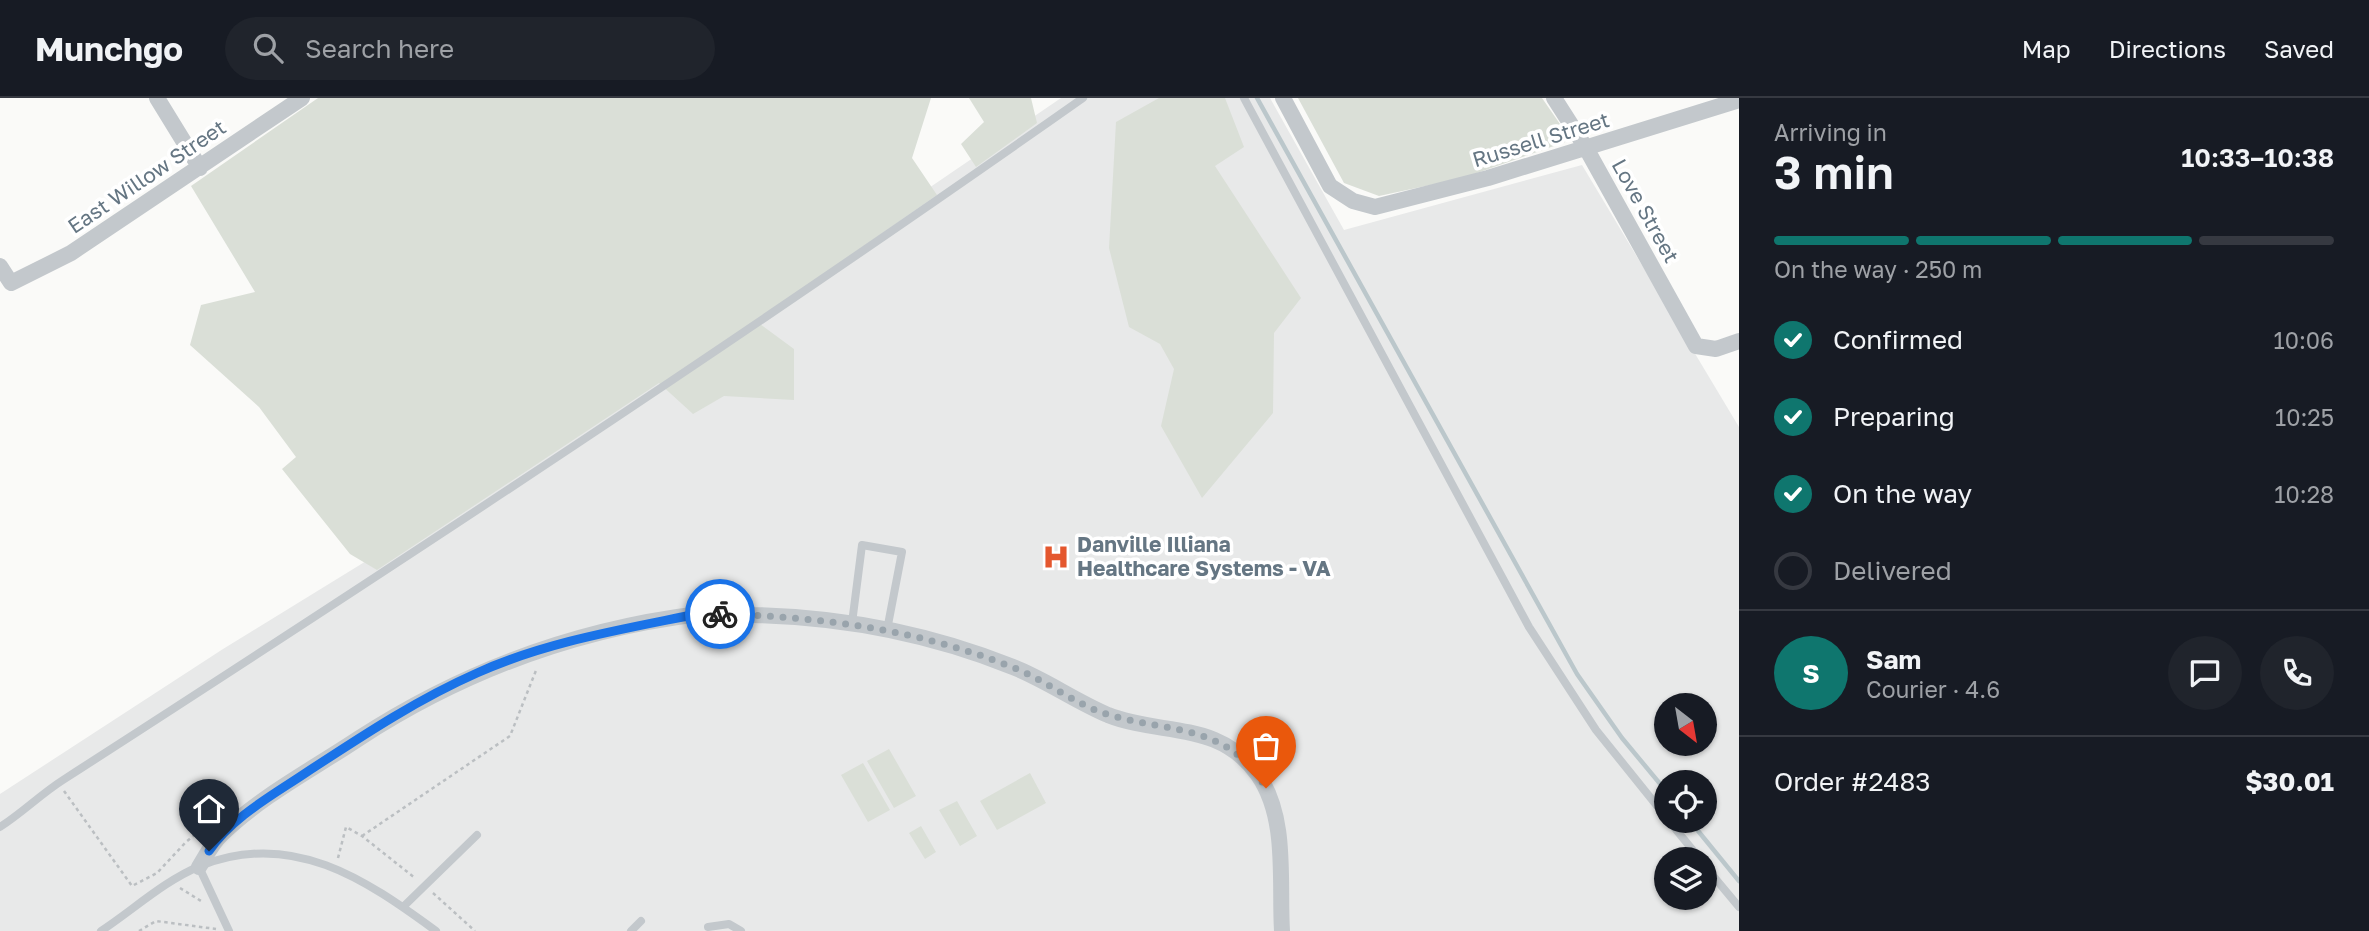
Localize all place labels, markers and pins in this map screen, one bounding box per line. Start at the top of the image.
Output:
place label: Danville Illiana Healthcare Systems - VA [1077,531,1331,581]
hospital icon: Danville Illiana Healthcare Systems - VA [1041,542,1071,572]
pin [1236,716,1296,788]
pin [179,779,239,851]

